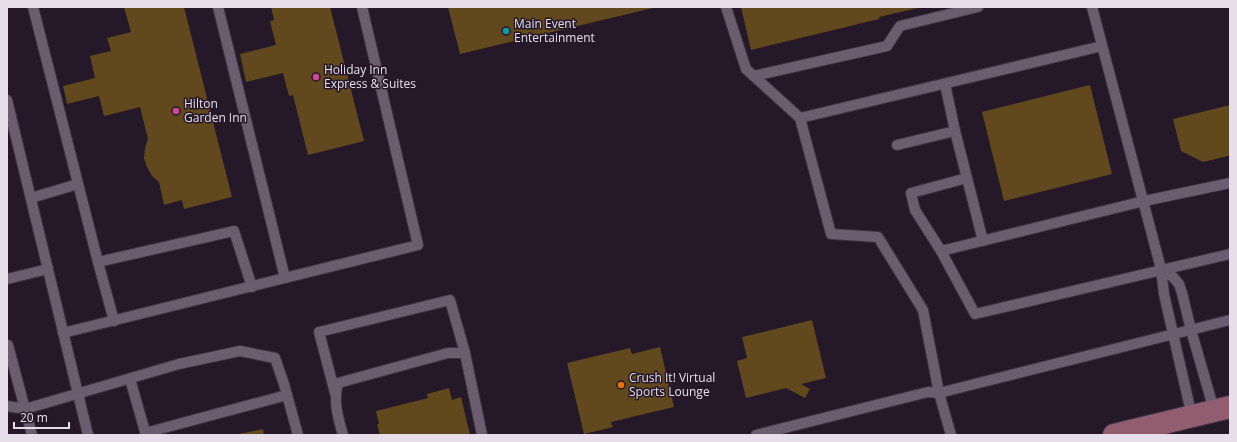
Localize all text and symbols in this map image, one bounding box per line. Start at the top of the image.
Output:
place label: Main Event Entertainment [514,15,595,46]
marker: Main Event Entertainment [501,26,511,36]
place label: Holiday Inn Express & Suites [324,61,416,92]
marker: Holiday Inn Express & Suites [311,72,321,82]
place label: Hilton Garden Inn [184,95,247,126]
marker: Hilton Garden Inn [171,106,181,116]
place label: Crush It! Virtual Sports Lounge [629,369,715,400]
marker: Crush It! Virtual Sports Lounge [616,380,626,390]
scale bar [14,404,69,430]
text: 20 m [20,409,48,426]

